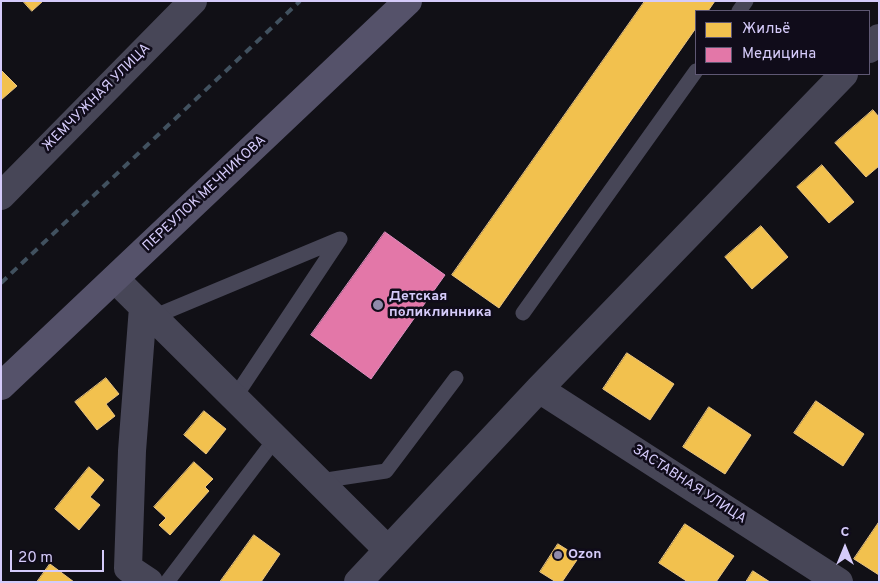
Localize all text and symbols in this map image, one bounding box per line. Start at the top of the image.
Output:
legend [695,10,870,75]
text: Жильё [742,20,790,39]
street label: ЖЕМЧУЖНАЯ УЛИЦА [40,41,154,155]
text: Медицина [742,45,816,64]
street label: ПЕРЕУЛОК МЕЧНИКОВА [140,133,270,255]
place label: Детская поликлинника [389,289,492,322]
marker: Детская поликлинника [371,298,385,312]
street label: ЗАСТАВНАЯ УЛИЦА [629,442,749,528]
north arrow [820,523,870,573]
text: С [841,524,849,541]
scale bar [12,540,106,572]
place label: Ozon [568,547,601,563]
text: 20 m [18,549,53,568]
marker: Ozon [552,549,564,561]

